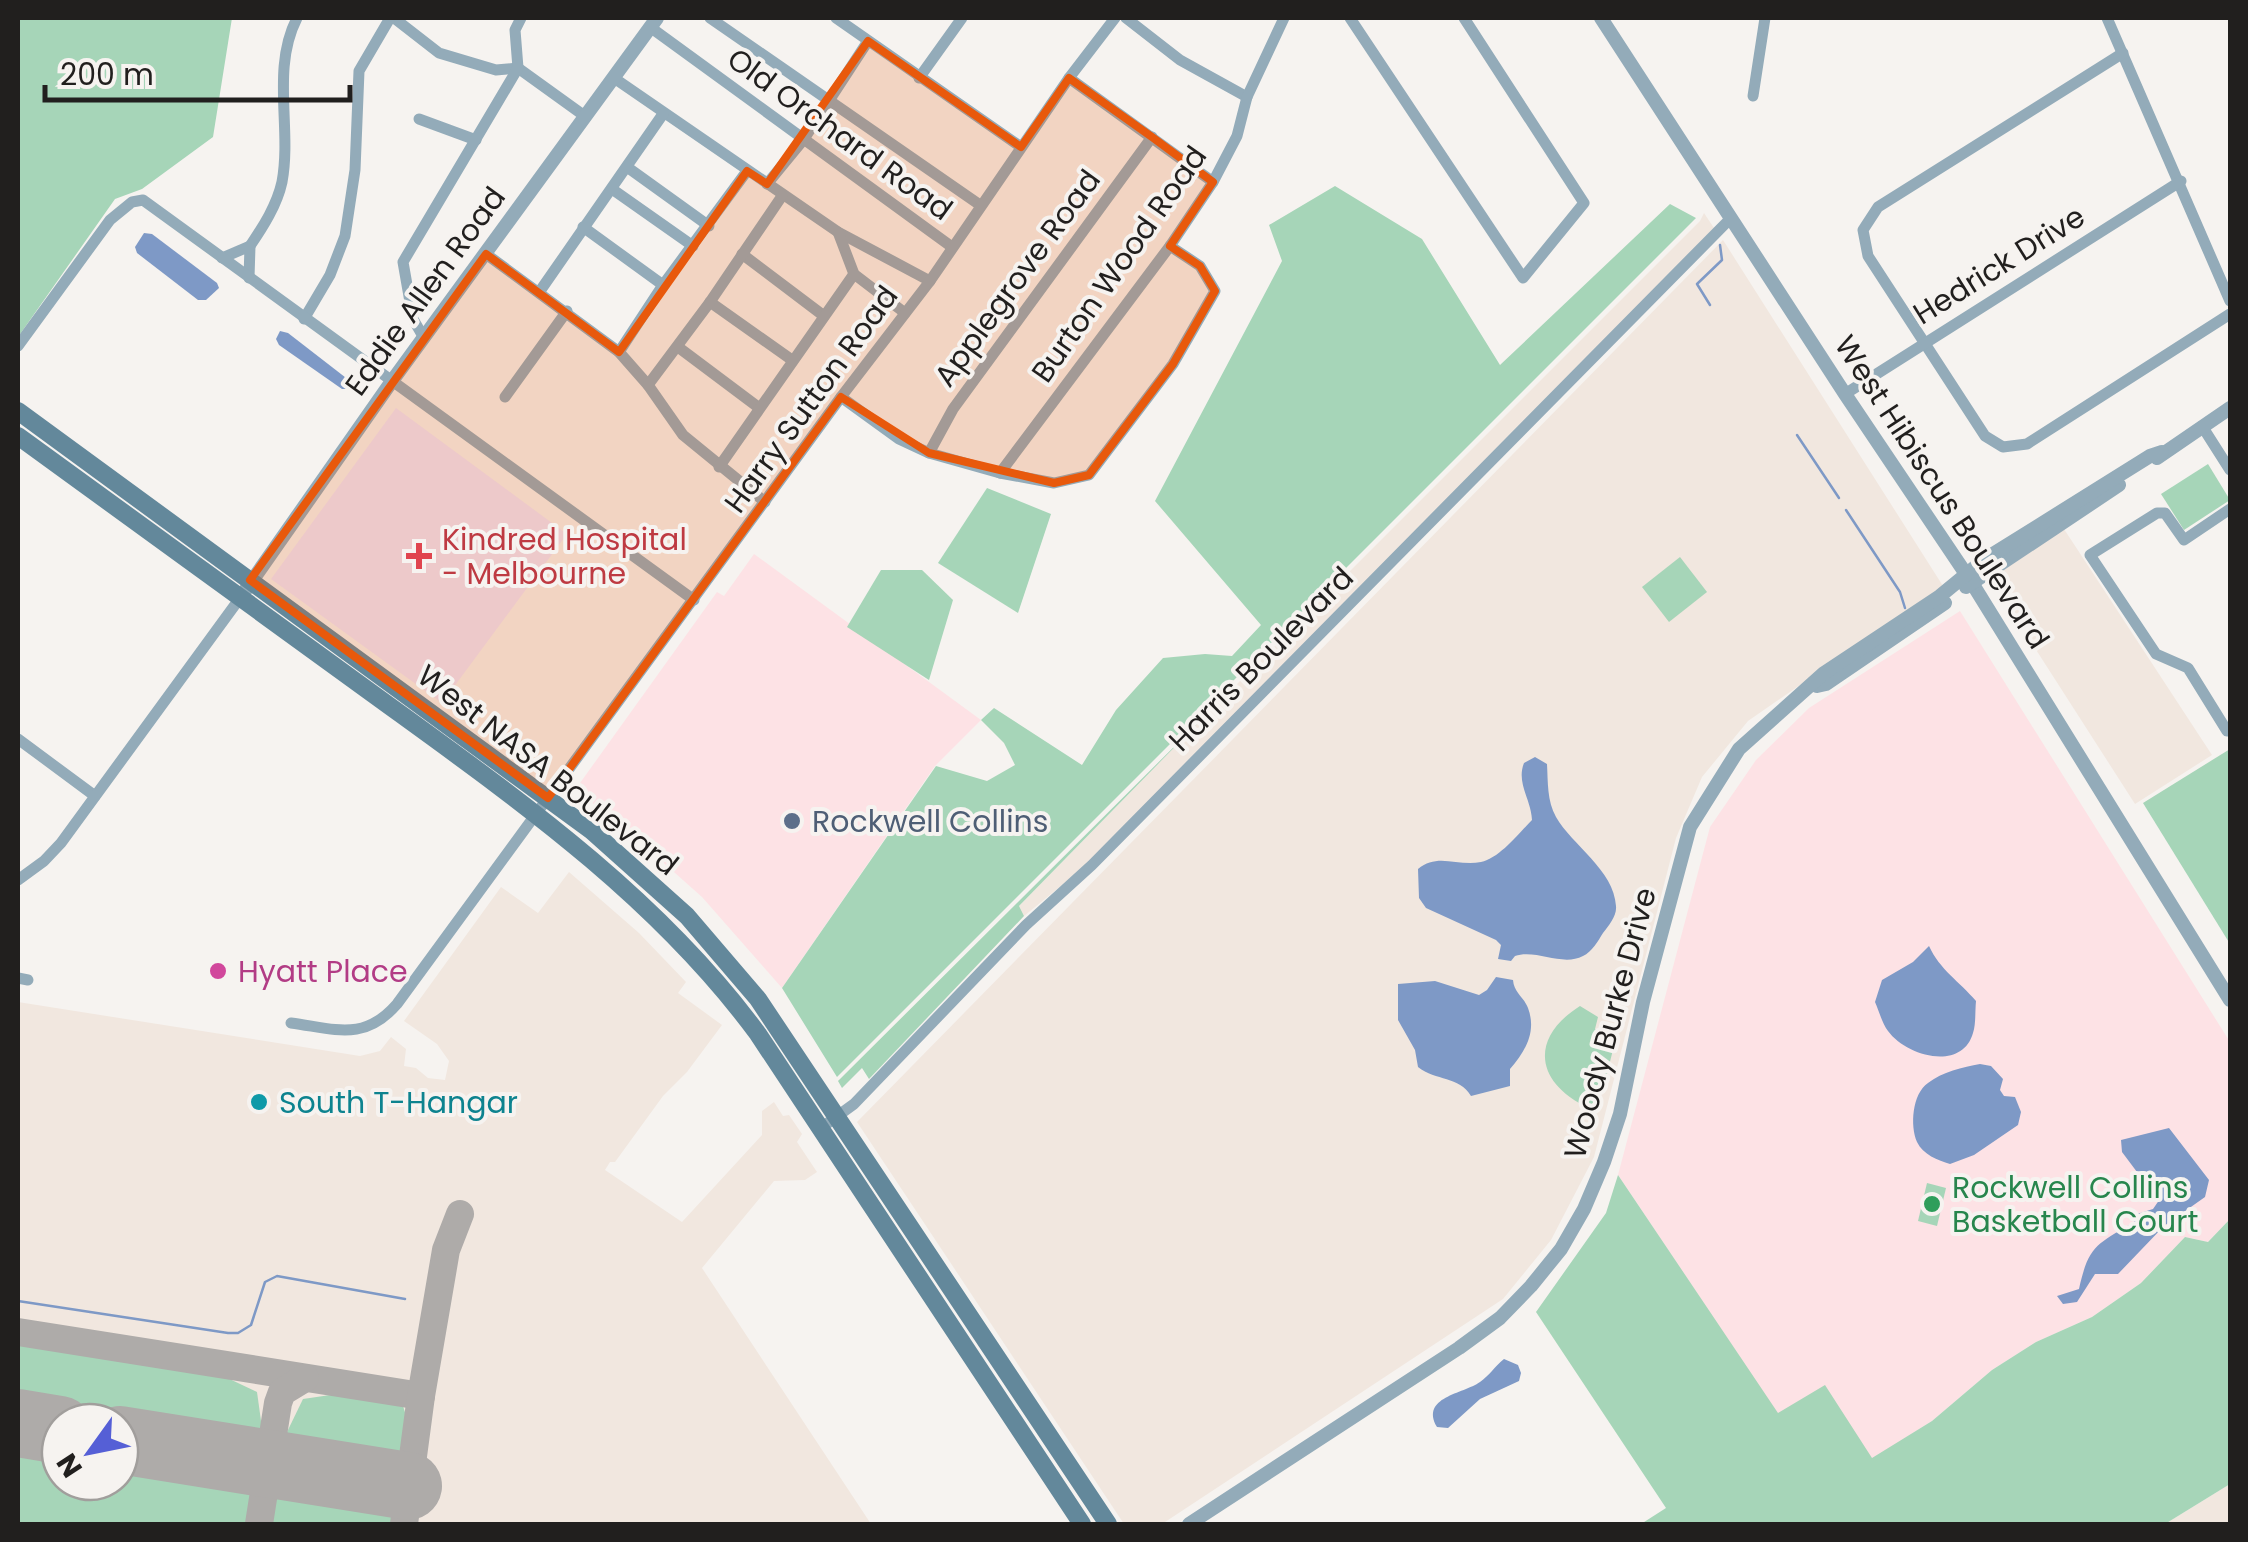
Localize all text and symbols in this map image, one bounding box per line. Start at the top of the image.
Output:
street label: Old Orchard Road [718,37,962,231]
scale bar [45,40,350,102]
text: 200 m [60,53,154,96]
street label: Burton Wood Road [1021,137,1217,391]
street label: Applegrove Road [924,161,1110,395]
street label: Eddie Allen Road [335,178,515,404]
street label: Hedrick Drive [1905,195,2093,335]
street label: Harry Sutton Road [714,277,908,521]
street label: West Hibiscus Boulevard [1824,327,2060,657]
place label: Kindred Hospital - Melbourne [442,518,687,595]
marker: Kindred Hospital - Melbourne [406,543,432,569]
street label: Harris Boulevard [1159,557,1363,761]
street label: West NASA Boulevard [408,654,688,886]
place label: Rockwell Collins [812,800,1048,843]
marker: Rockwell Collins [781,810,803,832]
street label: Woody Burke Drive [1553,883,1667,1163]
place label: Hyatt Place [238,950,408,993]
marker: Hyatt Place [207,960,229,982]
place label: South T-Hangar [279,1081,518,1124]
marker: South T-Hangar [248,1091,270,1113]
place label: Rockwell Collins Basketball Court [1952,1166,2198,1243]
marker: Rockwell Collins Basketball Court [1921,1193,1943,1215]
north arrow [40,1402,140,1502]
text: N [47,1446,92,1485]

